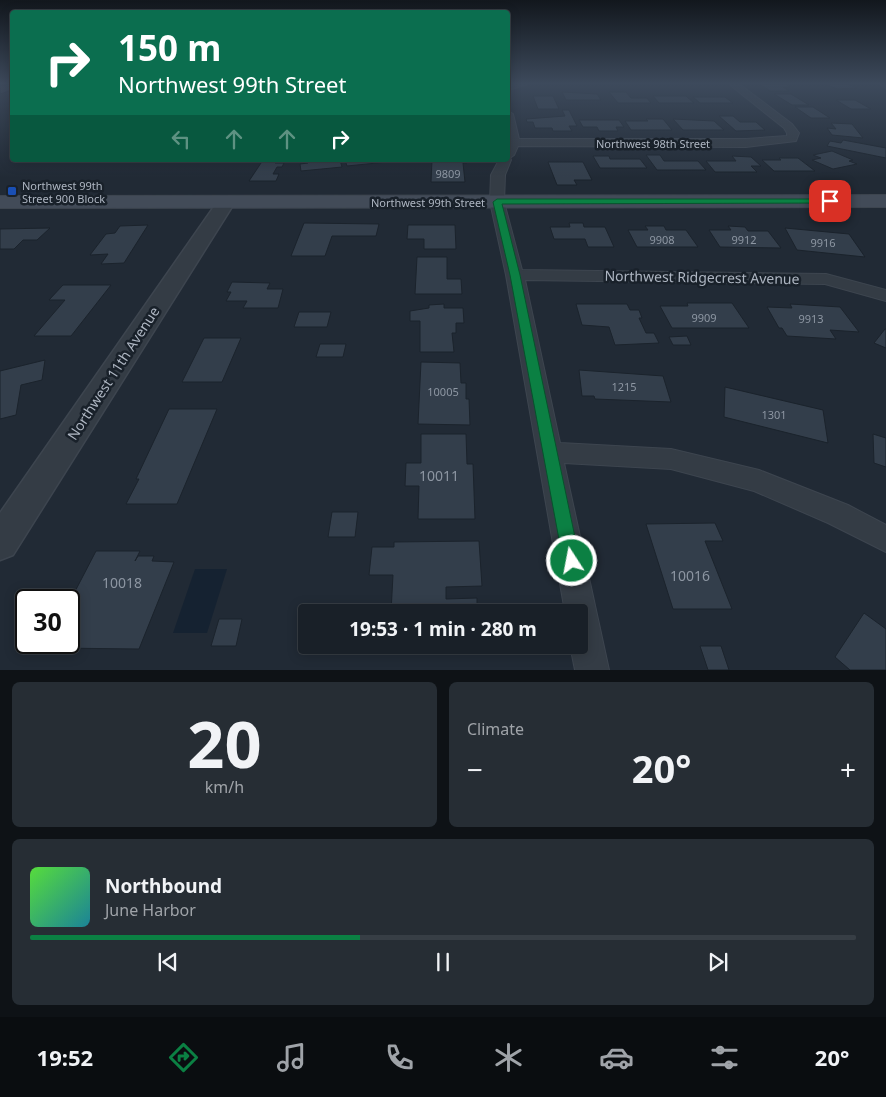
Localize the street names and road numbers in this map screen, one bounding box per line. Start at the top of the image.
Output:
street label: Northwest 98th Street [596,136,710,151]
street label: Northwest 99th Street [371,195,485,210]
street label: Northwest Ridgecrest Avenue [604,266,800,288]
street label: Northwest 11th Avenue [63,303,163,443]

